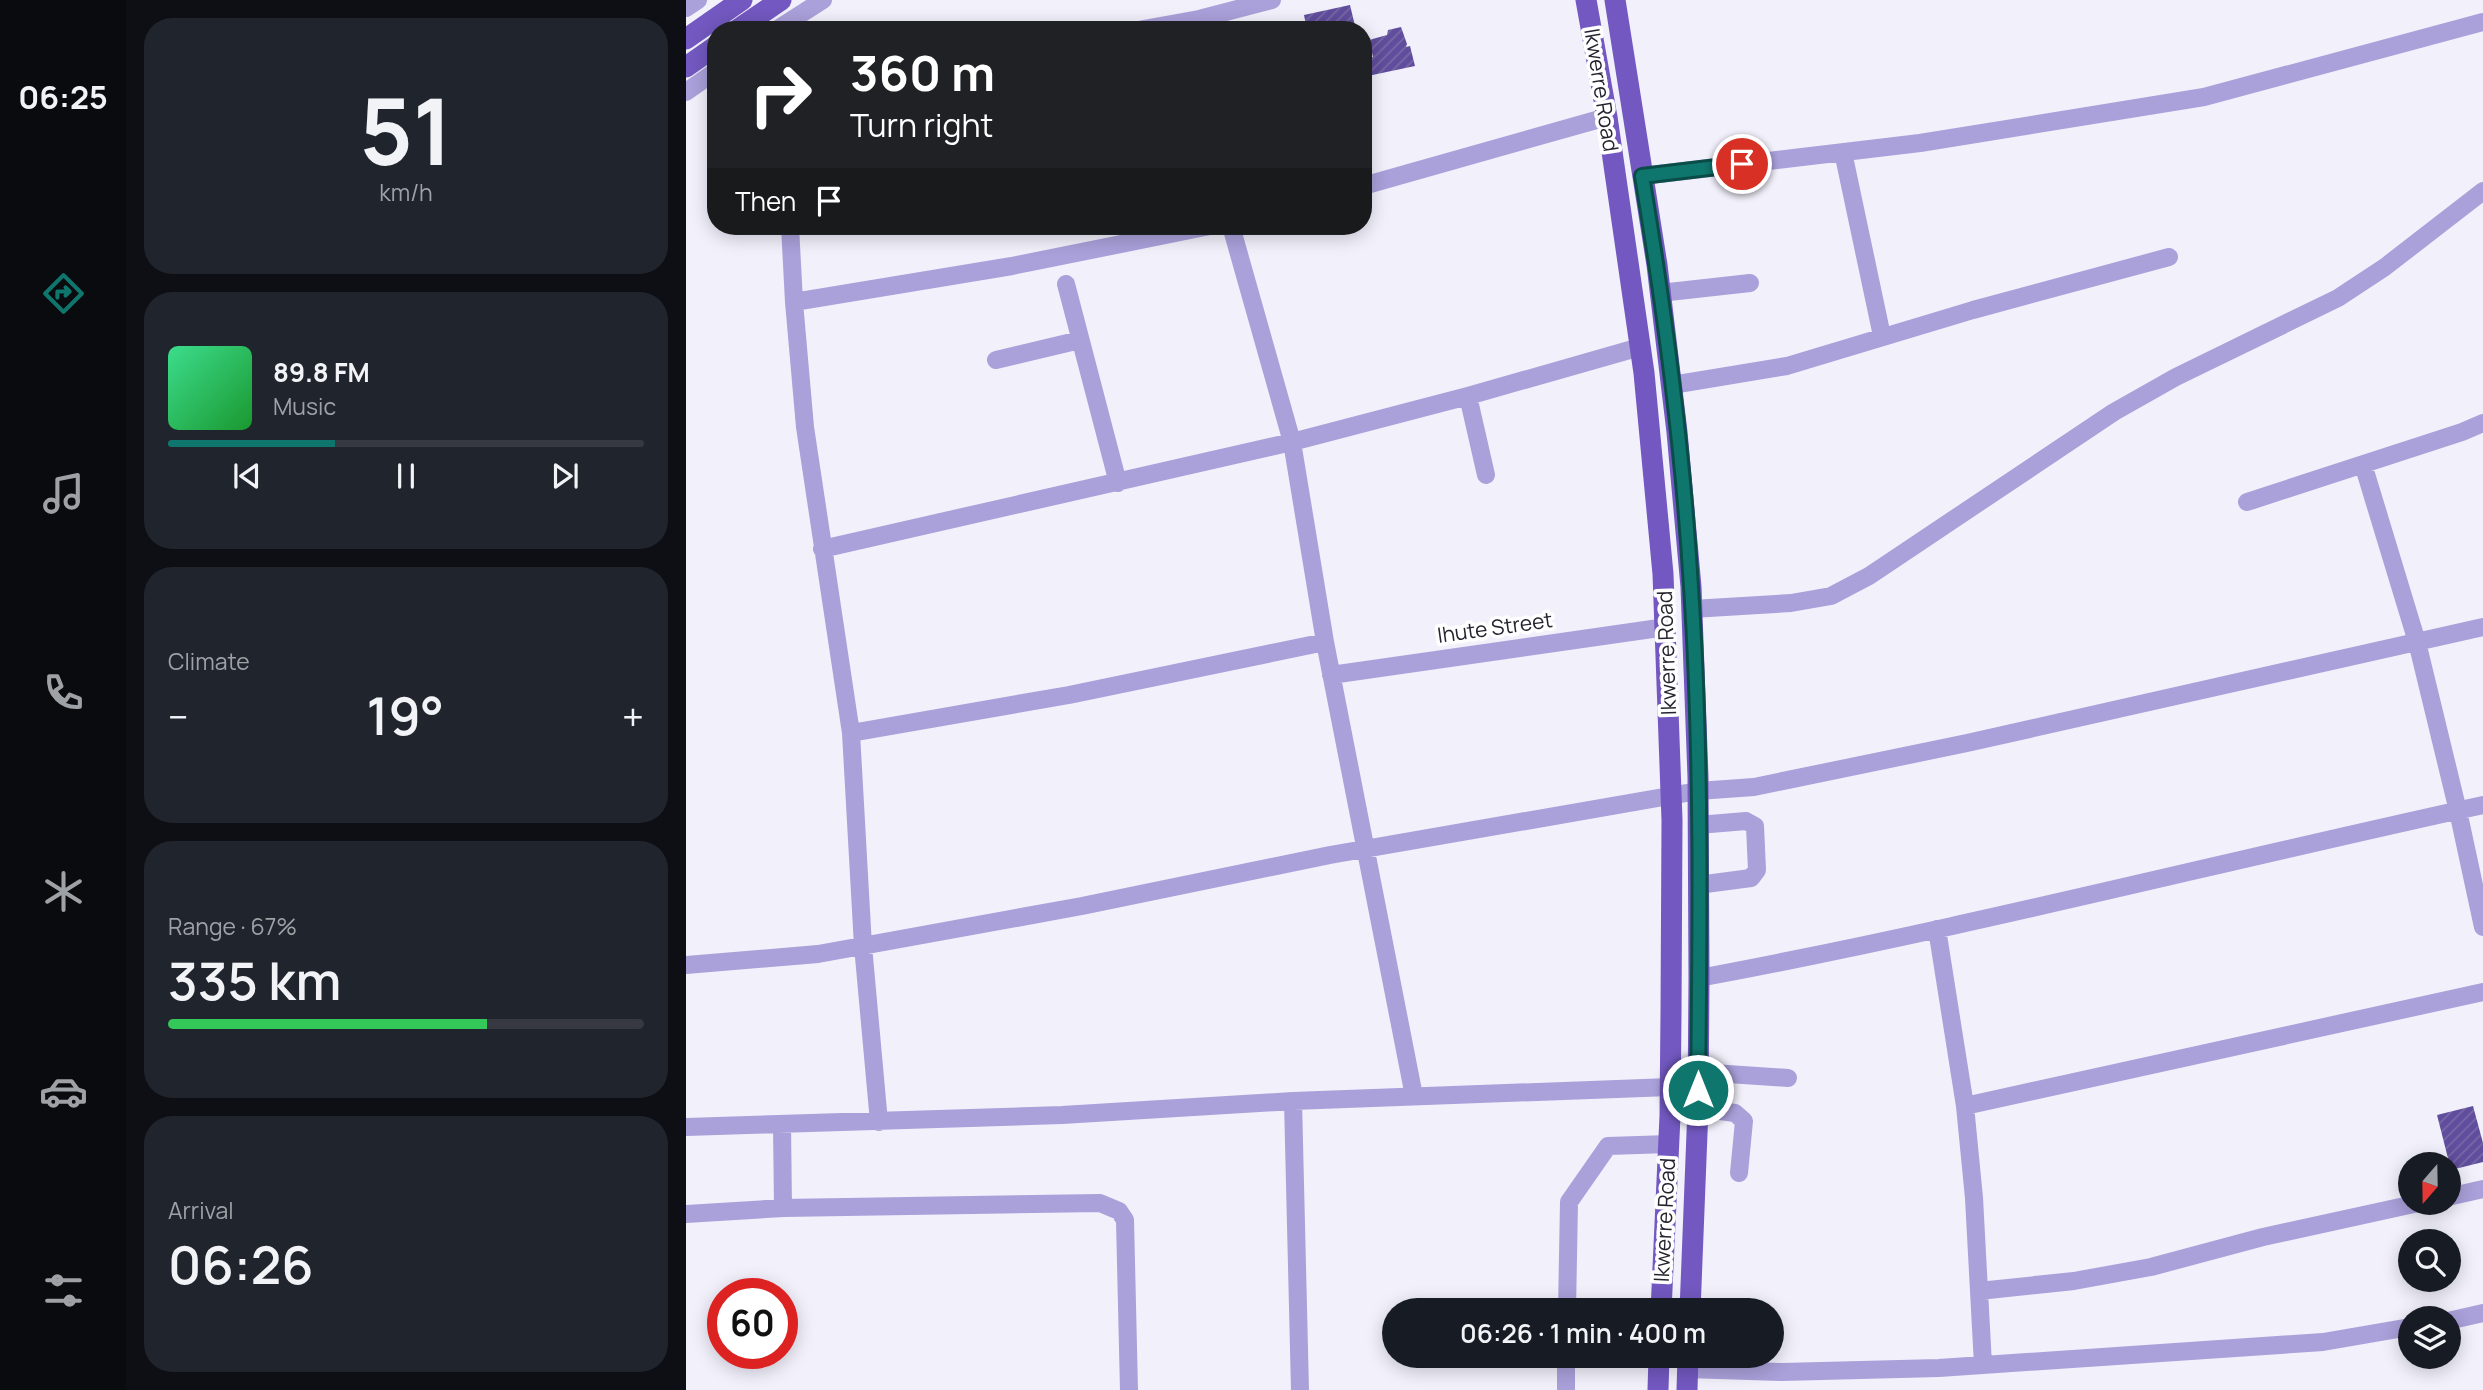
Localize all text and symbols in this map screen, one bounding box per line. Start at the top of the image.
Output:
street label: Ikwerre Road [1578,26,1626,154]
text: 360 m [850,39,995,106]
icon: right [735,49,826,140]
text: 51 [359,68,453,192]
text: 06:25 [18,75,108,119]
text: Turn right [850,103,993,147]
pin [1712,134,1772,194]
icon: arrive [1723,145,1761,183]
text: km/h [379,176,433,208]
icon: arrive [810,182,848,220]
text: Then [735,183,796,219]
icon: directions [39,269,88,318]
text: 89.8 FM [273,354,370,390]
text: Music [273,390,336,422]
icon: previous [228,457,266,495]
icon: pause [387,457,425,495]
icon: next [546,457,584,495]
icon: music [39,469,88,518]
street label: Ikwerre Road [1650,590,1682,716]
street label: Ihute Street [1435,605,1554,649]
text: Climate [168,645,250,677]
icon: phone [39,668,88,717]
text: 19° [366,680,444,751]
text: − [168,690,189,742]
text: + [622,690,644,742]
icon: climate [39,867,88,916]
text: Range · 67% [168,910,297,942]
text: 335 km [168,945,341,1016]
position arrow [1661,1053,1735,1127]
icon: car [39,1067,88,1116]
north arrow [2398,1152,2460,1214]
map controls [2398,1152,2461,1369]
street label: Ikwerre Road [1647,1157,1681,1283]
text: Arrival [168,1194,234,1226]
text: 06:26 [168,1229,314,1300]
button: search [2398,1229,2461,1292]
icon: filters [39,1266,88,1315]
speed limit sign: 60 [707,1278,798,1369]
button: layers [2398,1306,2461,1369]
text: 06:26 · 1 min · 400 m [1460,1315,1706,1351]

